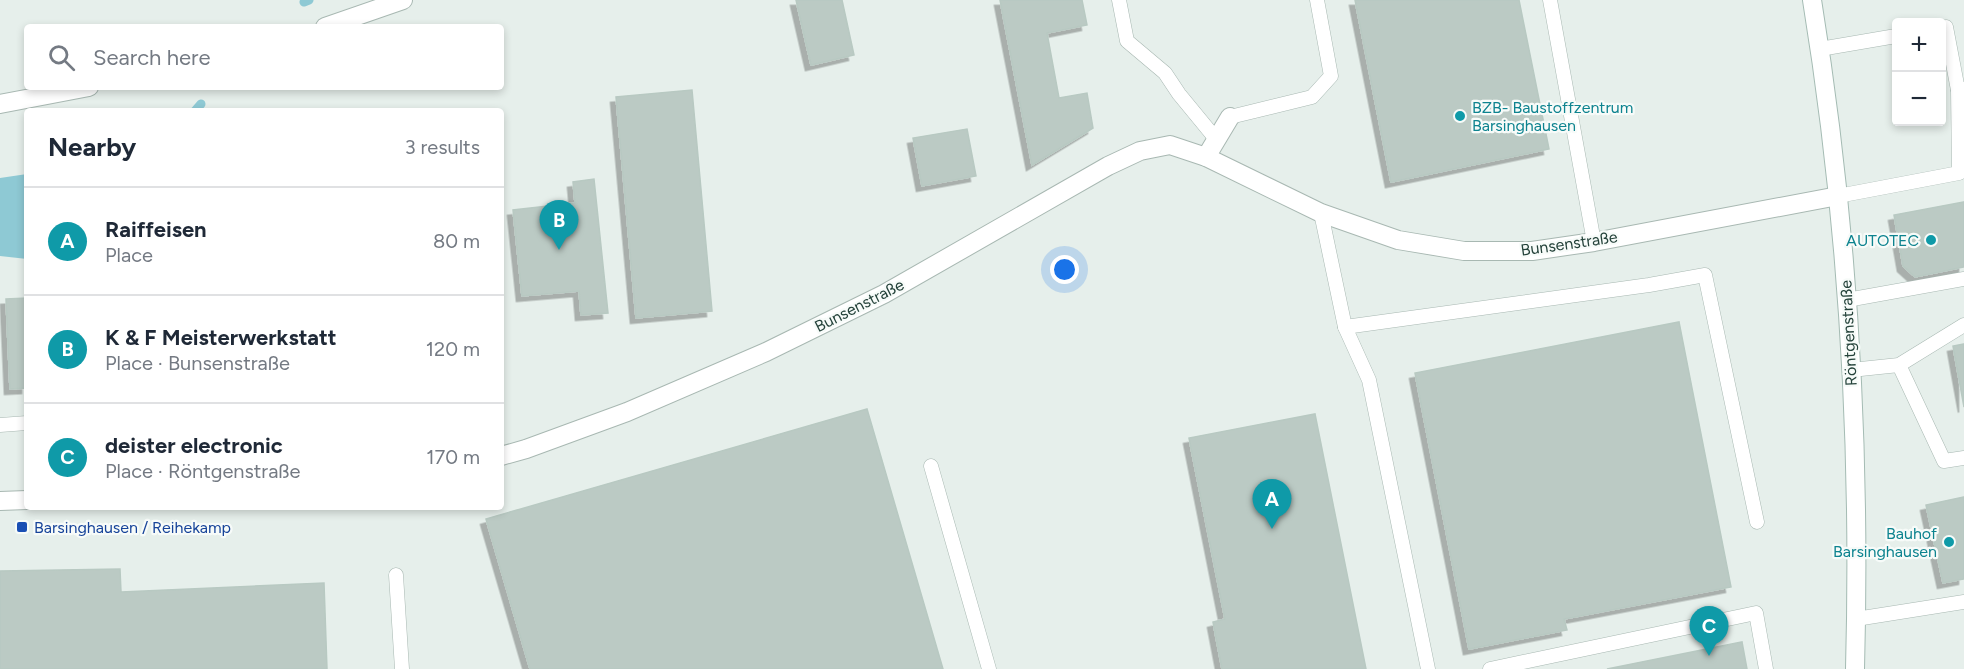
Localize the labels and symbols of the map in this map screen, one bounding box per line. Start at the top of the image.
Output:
place label: BZB- Baustoffzentrum Barsinghausen [1472,98,1633,135]
marker: BZB- Baustoffzentrum Barsinghausen [1453,109,1467,123]
pin: B [540,200,578,250]
street label: Bunsenstraße [1519,227,1619,260]
place label: AUTOTEC [1846,231,1919,250]
marker: AUTOTEC [1924,233,1938,247]
your location [1050,255,1079,284]
street label: Bunsenstraße [811,275,907,336]
street label: Röntgenstraße [1836,279,1861,386]
pin: A [1252,480,1292,529]
place label: Barsinghausen / Reihekamp [34,518,231,537]
marker: Barsinghausen / Reihekamp [15,520,29,534]
place label: Bauhof Barsinghausen [1833,524,1937,561]
marker: Bauhof Barsinghausen [1942,535,1956,549]
pin: C [1690,606,1728,656]

